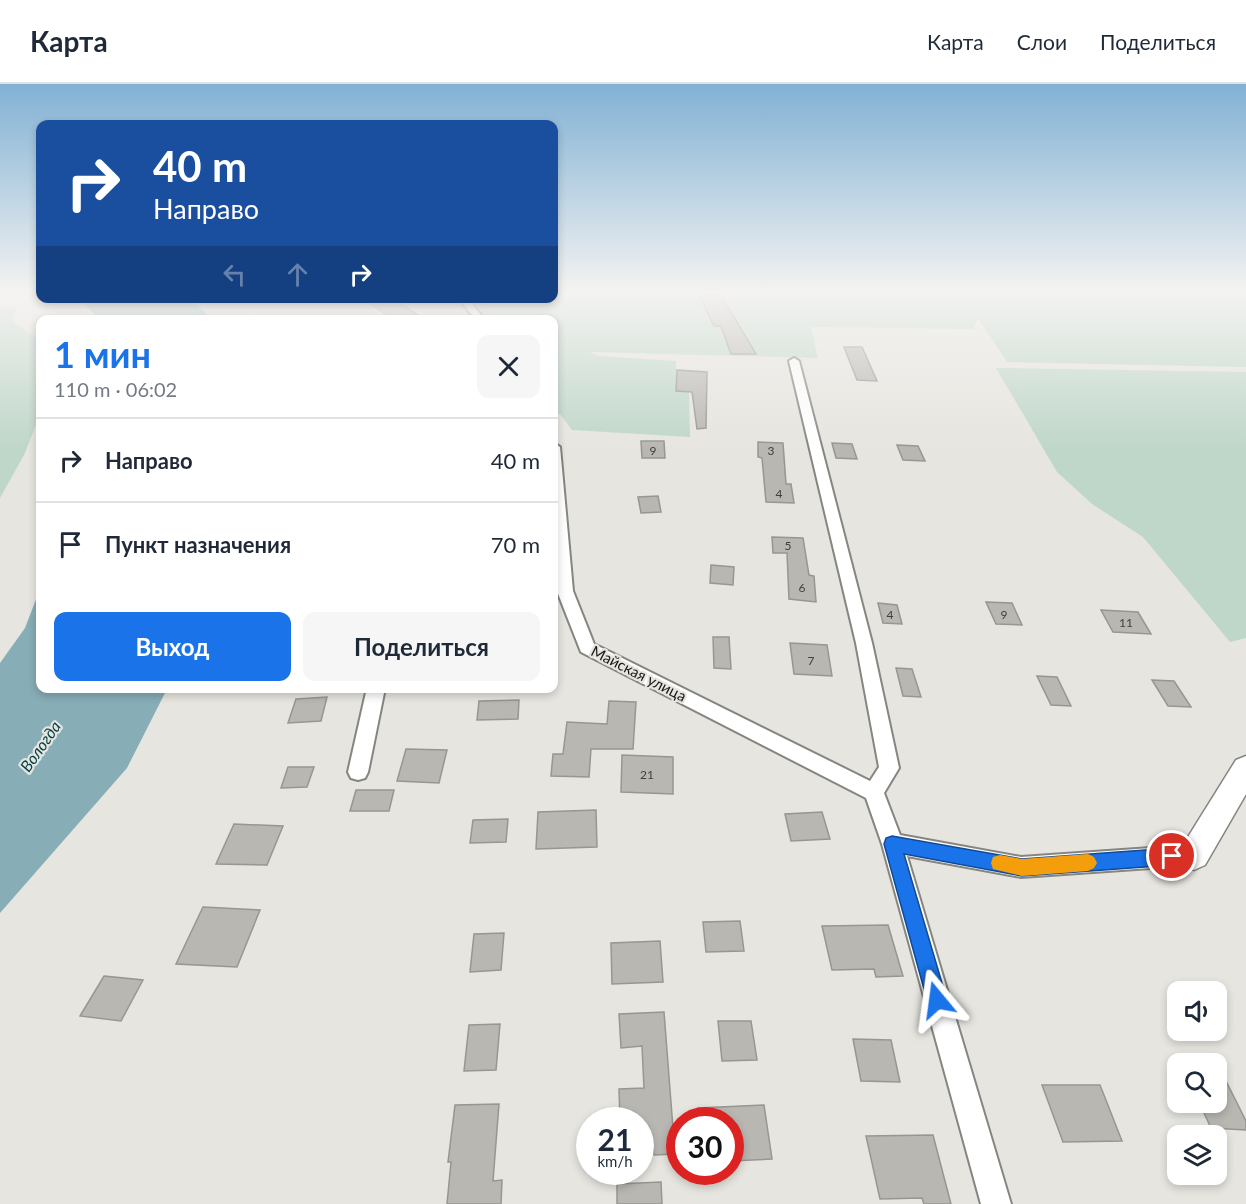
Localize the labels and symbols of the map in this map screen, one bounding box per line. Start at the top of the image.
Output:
house number: 9 [650,443,657,458]
house number: 3 [768,443,775,458]
house number: 4 [776,486,783,501]
house number: 5 [785,538,792,553]
house number: 6 [799,580,806,595]
house number: 4 [887,607,894,622]
house number: 9 [1001,607,1008,622]
house number: 11 [1119,615,1133,630]
street label: Майская улица [588,641,690,705]
house number: 7 [808,653,815,668]
water label: Вологда [16,717,64,775]
house number: 21 [640,767,654,782]
pin [1146,830,1197,881]
position arrow [905,968,969,1032]
speed limit sign: 30 [666,1107,744,1185]

